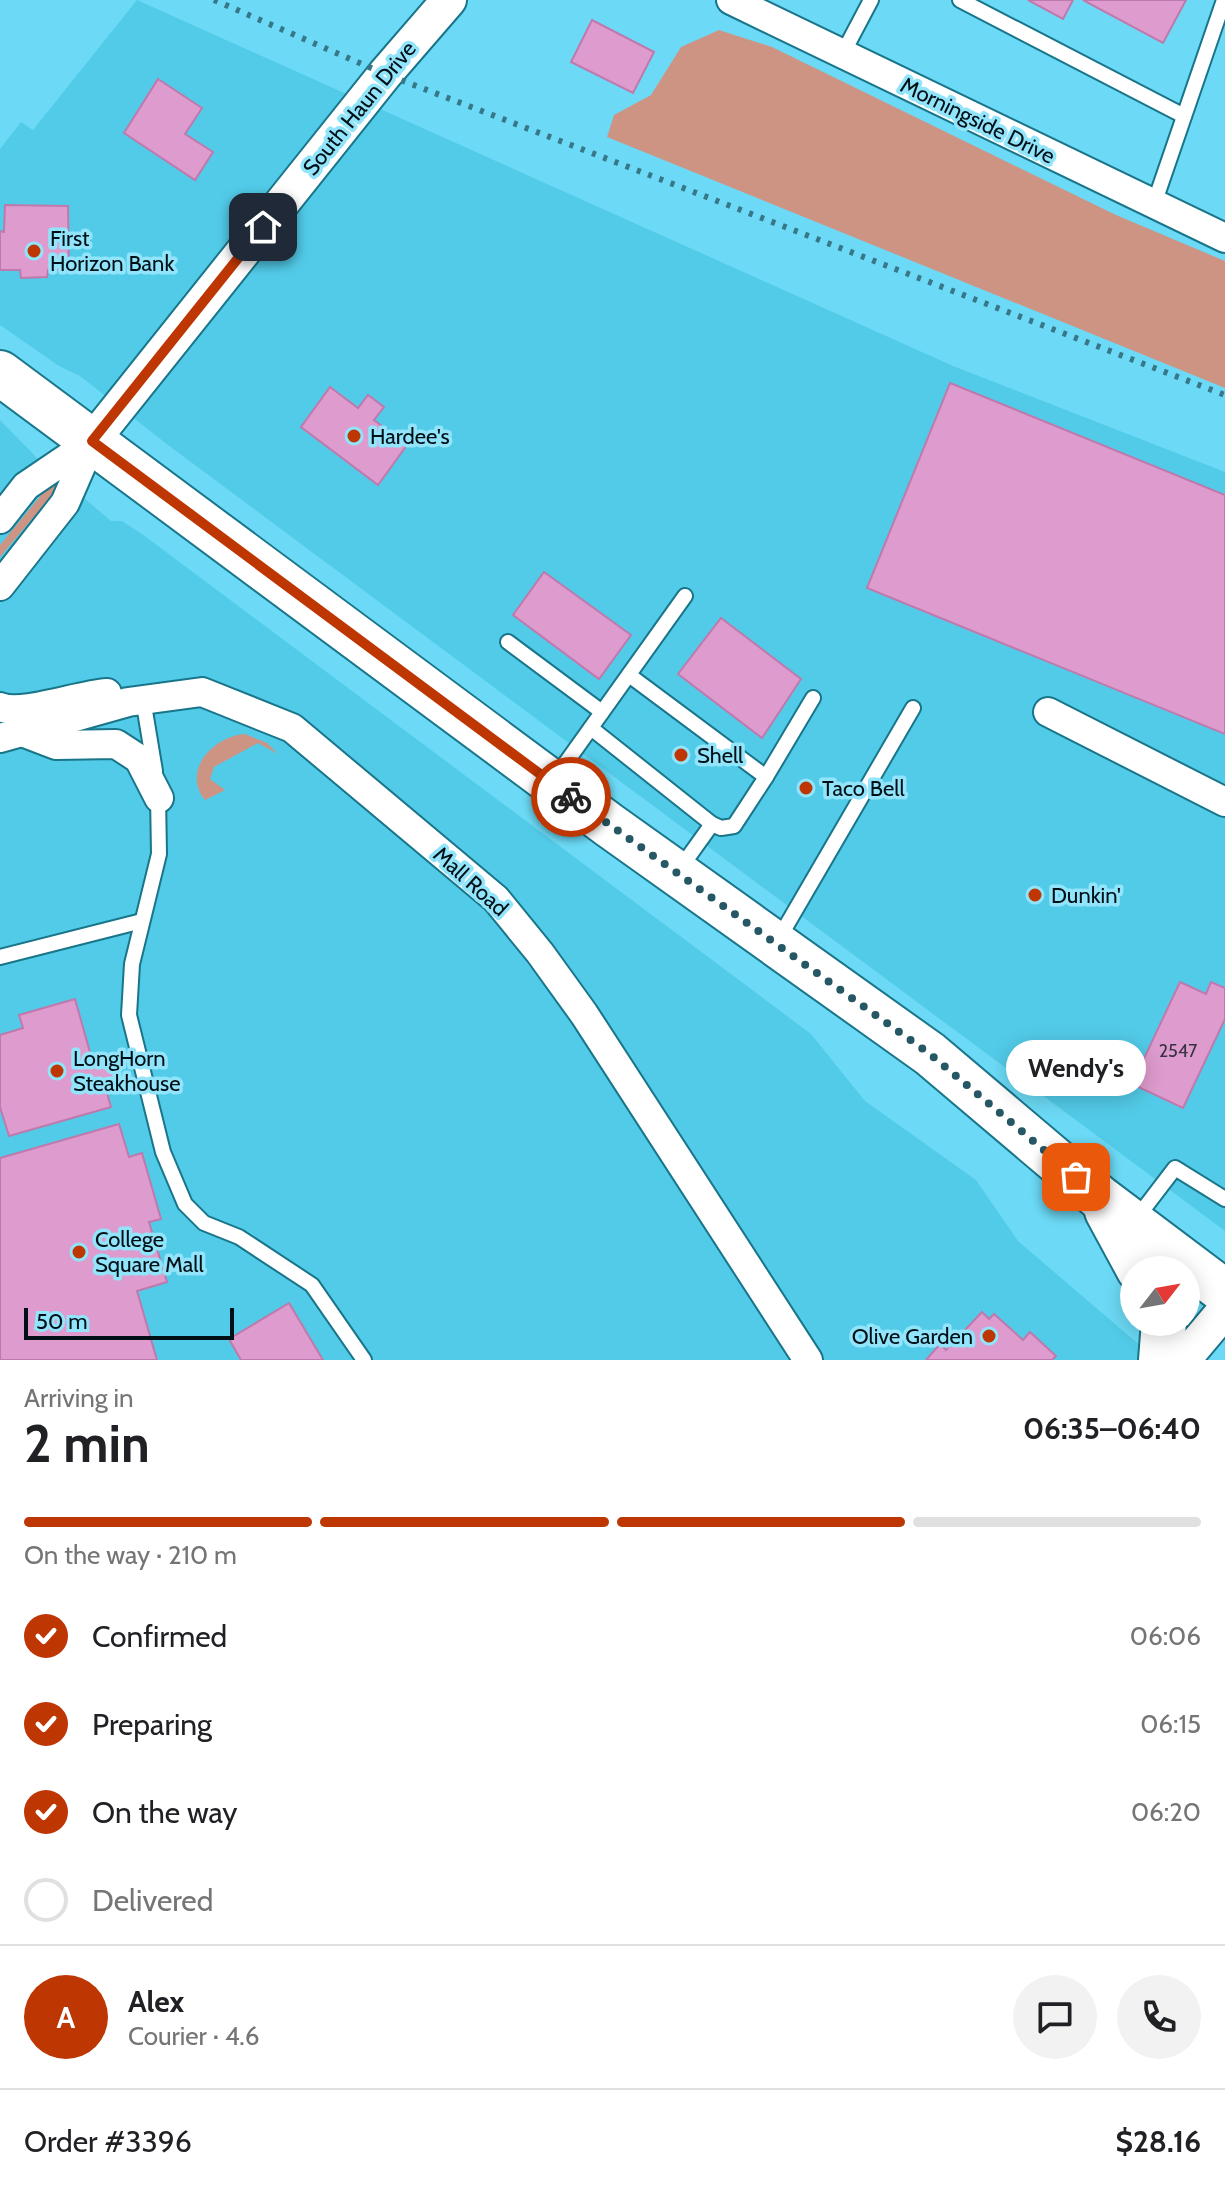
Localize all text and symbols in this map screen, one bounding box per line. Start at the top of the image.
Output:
street label: South Haun Drive [297,36,422,181]
street label: Morningside Drive [896,71,1059,169]
pin [229,193,297,261]
icon: home [241,205,285,249]
place label: First Horizon Bank [50,225,174,277]
marker: First Horizon Bank [25,242,43,260]
place label: Hardee's [370,423,450,450]
marker: Hardee's [345,427,363,445]
place label: Shell [697,742,744,769]
marker: Shell [672,746,690,764]
courier [531,757,611,837]
icon: bike [549,775,593,819]
place label: Taco Bell [822,775,905,802]
marker: Taco Bell [797,779,815,797]
street label: Mall Road [428,841,514,922]
place label: Dunkin' [1051,882,1121,909]
marker: Dunkin' [1026,886,1044,904]
house number: 2547 [1159,1040,1197,1062]
callout: Wendy's [1006,1041,1146,1097]
place label: LongHorn Steakhouse [73,1045,180,1097]
text: Wendy's [1028,1052,1124,1084]
marker: LongHorn Steakhouse [48,1062,66,1080]
pin [1042,1143,1110,1211]
icon: bag [1054,1155,1098,1199]
place label: College Square Mall [95,1226,205,1278]
marker: College Square Mall [70,1243,88,1261]
north arrow [1120,1256,1200,1336]
map controls [1120,1256,1200,1336]
scale bar [24,1304,234,1340]
text: 50 m [36,1308,88,1335]
place label: Olive Garden [852,1323,973,1350]
marker: Olive Garden [980,1327,998,1345]
text: Arriving in [24,1382,134,1414]
text: 06:35–06:40 [1023,1410,1201,1447]
text: 2 min [24,1412,150,1475]
text: On the way · 210 m [24,1539,237,1571]
icon: check [24,1614,68,1658]
text: Confirmed [92,1618,227,1655]
text: 06:06 [1130,1620,1201,1652]
icon: check [24,1702,68,1746]
text: Preparing [92,1706,212,1743]
text: 06:15 [1140,1708,1201,1740]
icon: check [24,1790,68,1834]
text: On the way [92,1794,237,1831]
text: 06:20 [1131,1796,1201,1828]
text: Delivered [92,1882,213,1919]
button: chat [1013,1975,1097,2059]
button: phone [1117,1975,1201,2059]
text: Alex [128,1983,184,2020]
text: A [57,1999,75,2036]
text: Courier · 4.6 [128,2020,260,2052]
text: Order #3396 [24,2123,192,2160]
text: $28.16 [1116,2123,1201,2160]

